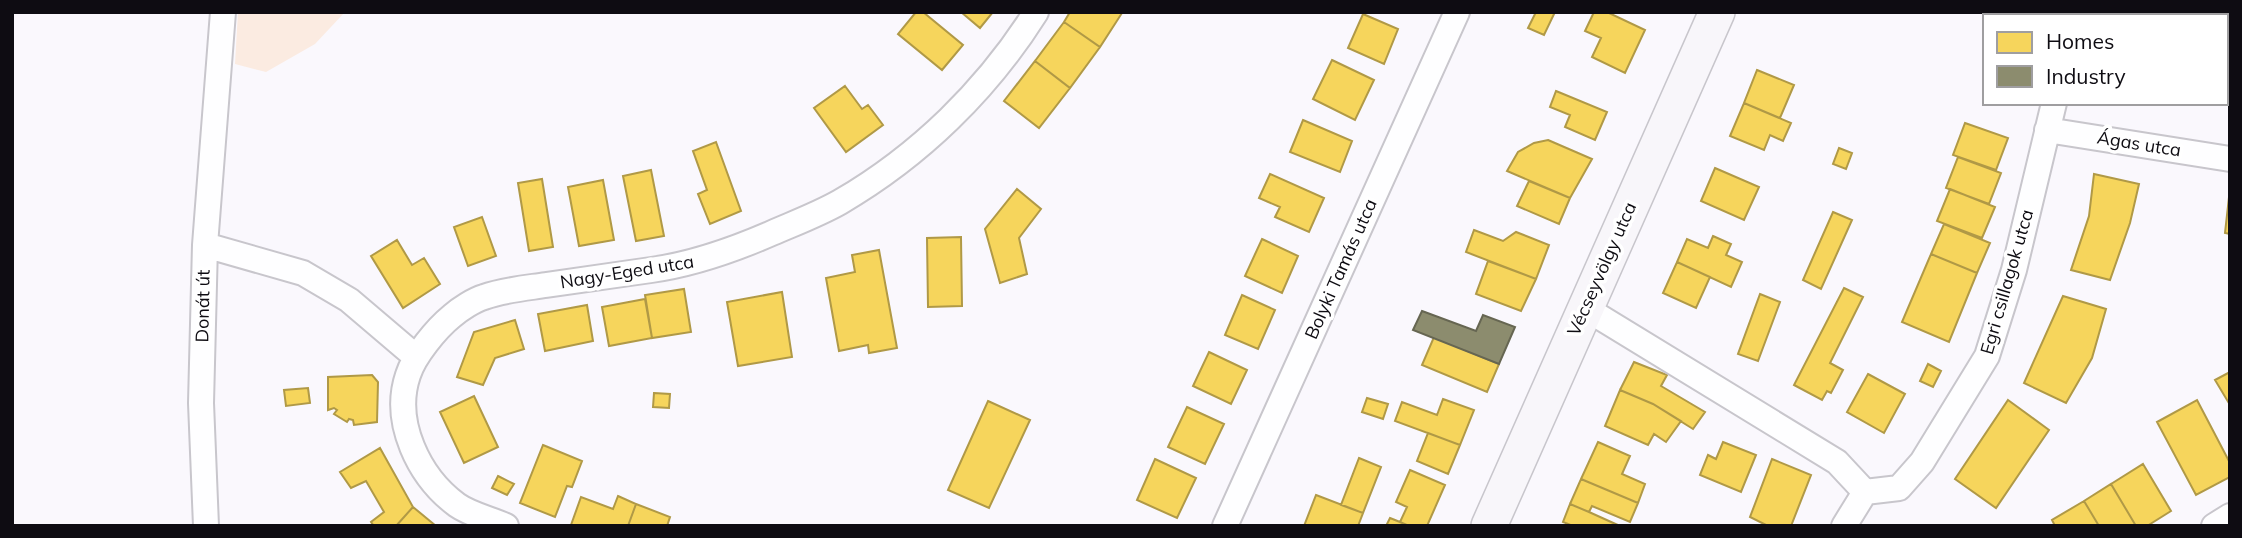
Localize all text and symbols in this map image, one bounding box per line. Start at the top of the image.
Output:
legend [1983,14,2228,105]
text: Homes [2046,28,2114,54]
text: Industry [2046,63,2126,89]
street label: Ágas utca [2095,126,2183,161]
street label: Bolyki Tamás utca [1299,195,1382,343]
street label: Vécseyvölgy utca [1562,198,1641,339]
street label: Egri csillagok utca [1975,207,2038,357]
street label: Nagy-Eged utca [559,250,695,293]
street label: Donát út [190,269,215,343]

